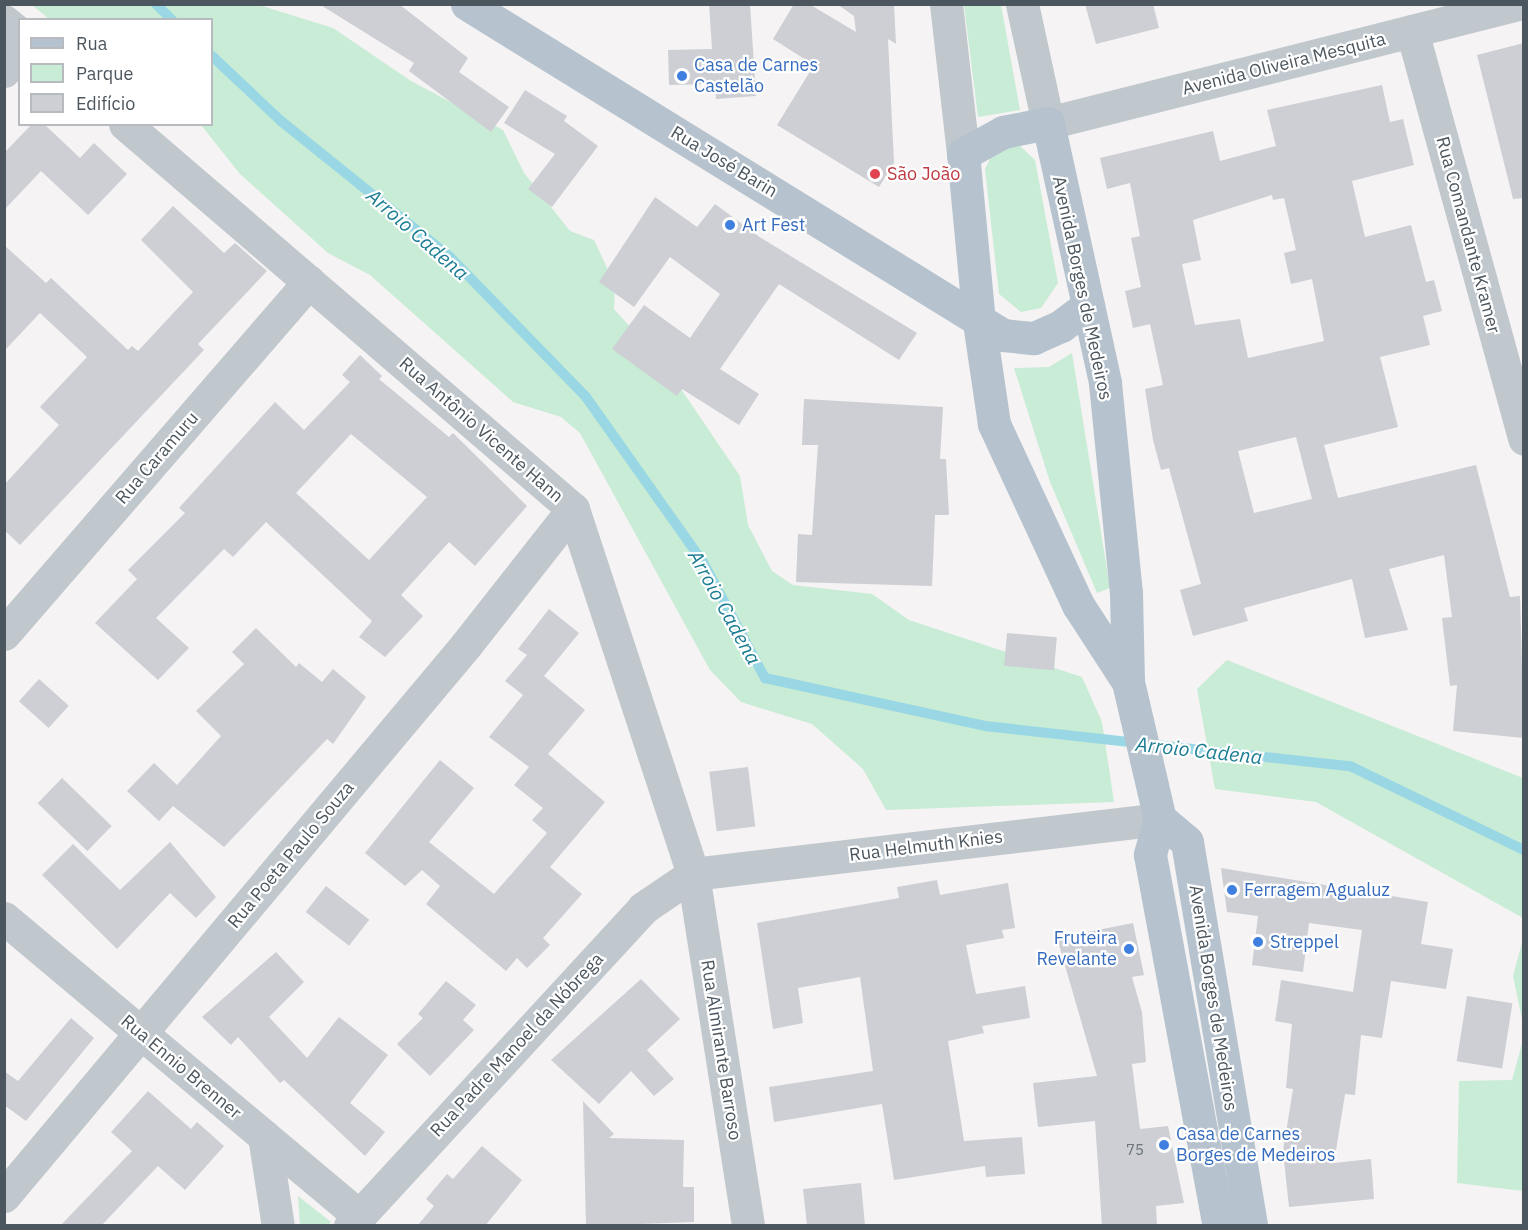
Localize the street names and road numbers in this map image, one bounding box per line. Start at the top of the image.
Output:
street label: Avenida Oliveira Mesquita [1180,28,1388,100]
street label: Rua José Barin [667,122,781,202]
street label: Rua Comandante Kramer [1431,134,1505,336]
street label: Avenida Borges de Medeiros [1048,174,1116,402]
street label: Rua Antônio Vicente Hann [395,353,567,507]
street label: Rua Caramuru [111,407,203,509]
street label: Rua Poeta Paulo Souza [223,777,359,933]
street label: Rua Helmuth Knies [848,826,1004,866]
street label: Avenida Borges de Medeiros [1184,884,1242,1112]
street label: Rua Padre Manoel da Nóbrega [426,949,608,1141]
street label: Rua Almirante Barroso [696,958,746,1142]
street label: Rua Ennio Brenner [116,1010,246,1124]

